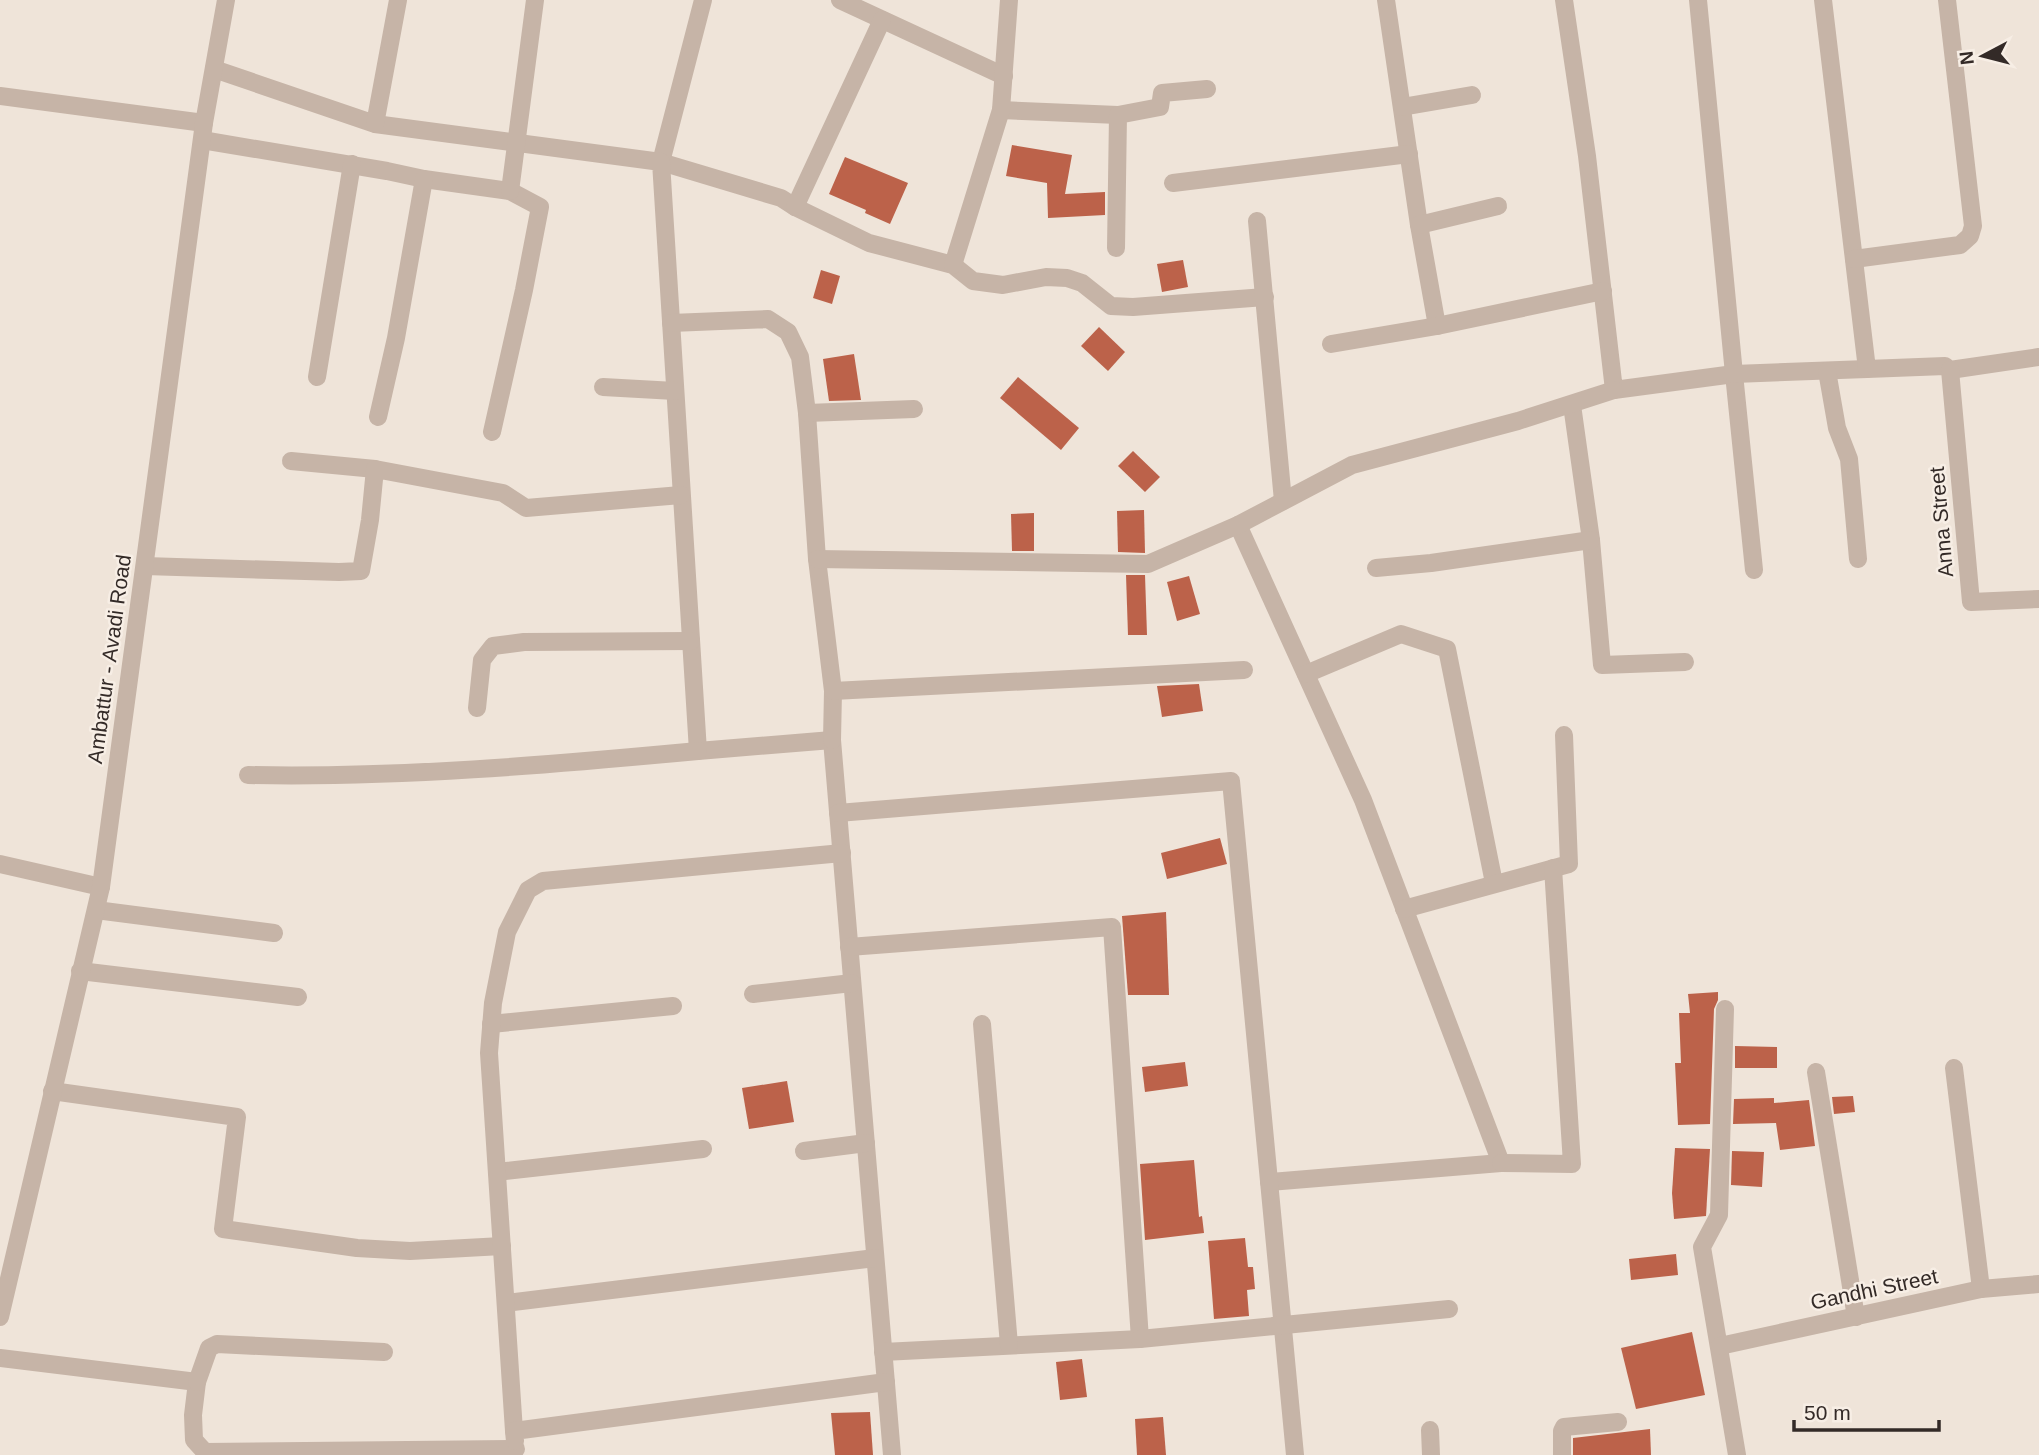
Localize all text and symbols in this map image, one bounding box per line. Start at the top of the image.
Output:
north arrow [1948,21,2018,91]
text: N [1955,50,1978,66]
street label: Anna Street [1925,466,1957,578]
street label: Ambattur - Avadi Road [83,553,135,765]
street label: Gandhi Street [1808,1264,1940,1314]
scale bar [1794,1388,1939,1432]
text: 50 m [1804,1401,1851,1424]

